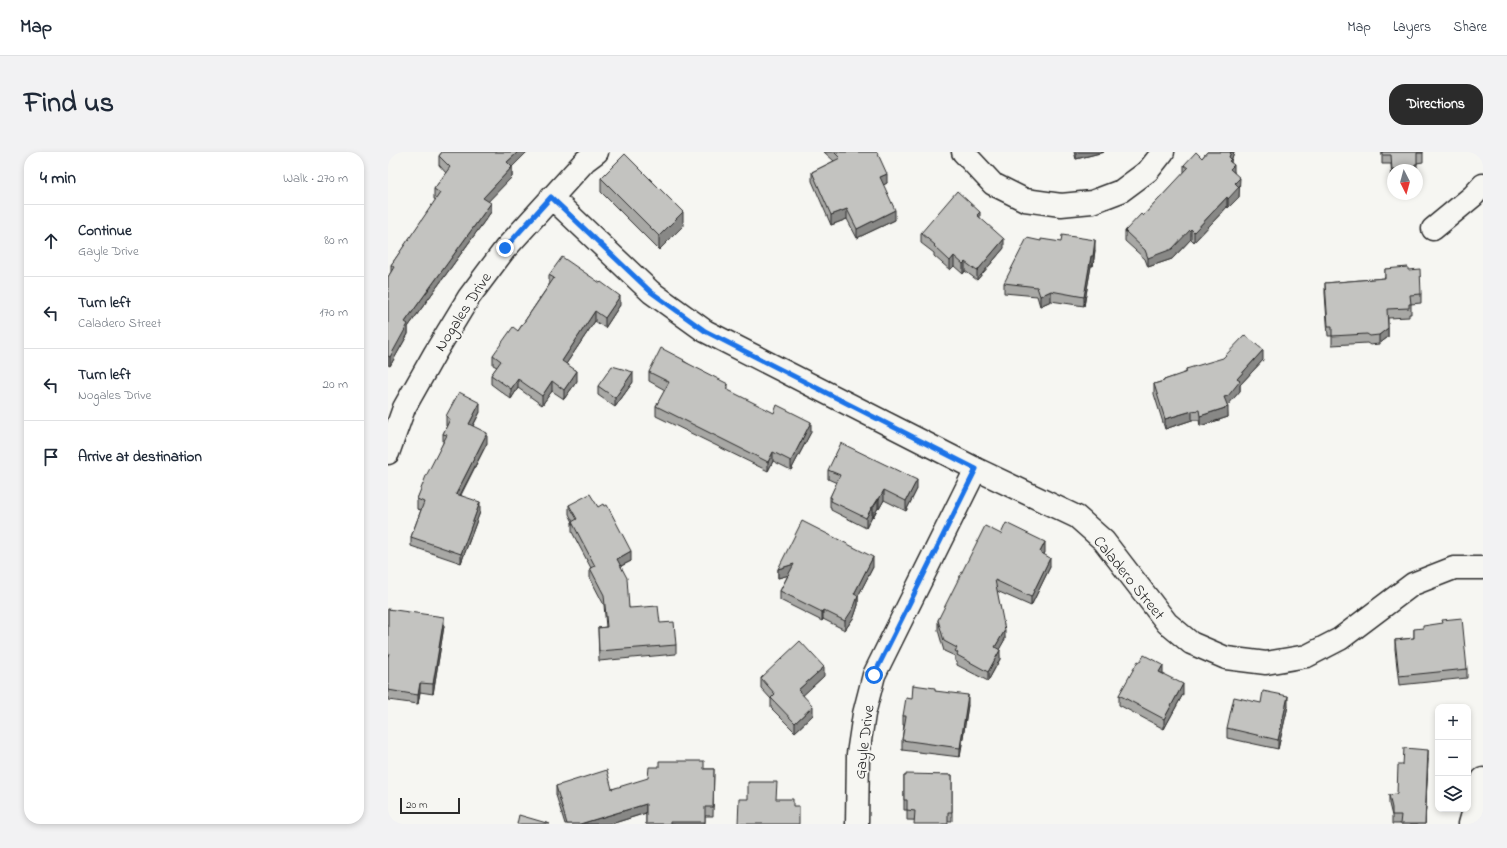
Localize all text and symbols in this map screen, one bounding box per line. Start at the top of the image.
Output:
text: Map [20,14,52,41]
text: Map [1347,17,1371,38]
text: Layers [1393,17,1431,38]
text: Share [1453,17,1487,38]
text: Find us [24,84,114,125]
button: Directions [1389,84,1483,125]
north arrow [1387,164,1423,200]
text: 4 min [40,166,76,191]
text: Walk · 270 m [283,169,348,188]
text: Continue [78,220,132,242]
icon: ahead [40,230,62,252]
text: 80 m [324,231,348,250]
route end [496,239,514,257]
text: Gayle Drive [78,242,139,261]
street label: Nogales Drive [429,267,499,357]
text: Turn left [78,292,131,314]
icon: left [40,302,62,324]
text: 170 m [320,303,348,322]
text: Caladero Street [78,314,161,333]
text: Turn left [78,364,131,386]
icon: left [40,374,62,396]
text: 20 m [323,375,348,394]
text: Nogales Drive [78,386,151,405]
icon: arrive [40,446,62,468]
text: Arrive at destination [78,446,202,468]
street label: Caladero Street [1087,531,1170,626]
route start [865,666,883,684]
street label: Gayle Drive [849,703,882,781]
map controls [1435,704,1471,812]
button: + [1435,704,1471,740]
button: − [1435,740,1471,776]
button: layers [1435,776,1471,812]
scale bar [400,796,460,815]
text: 20 m [406,797,428,813]

